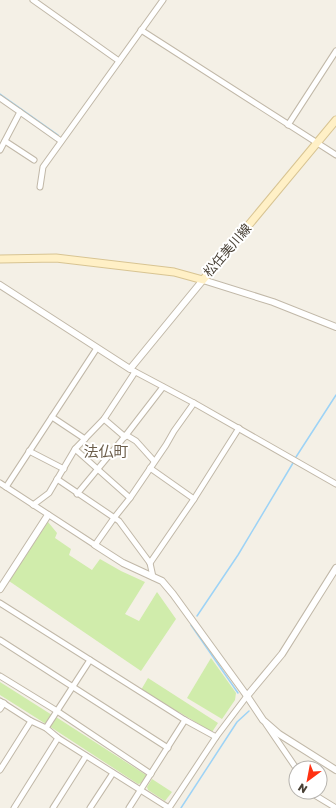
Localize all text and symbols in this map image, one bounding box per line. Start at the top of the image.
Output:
street label: 松任美川線 [200,220,254,280]
district label: 法仏町 [83,442,129,460]
north arrow [288,760,328,800]
text: N [295,781,309,797]

